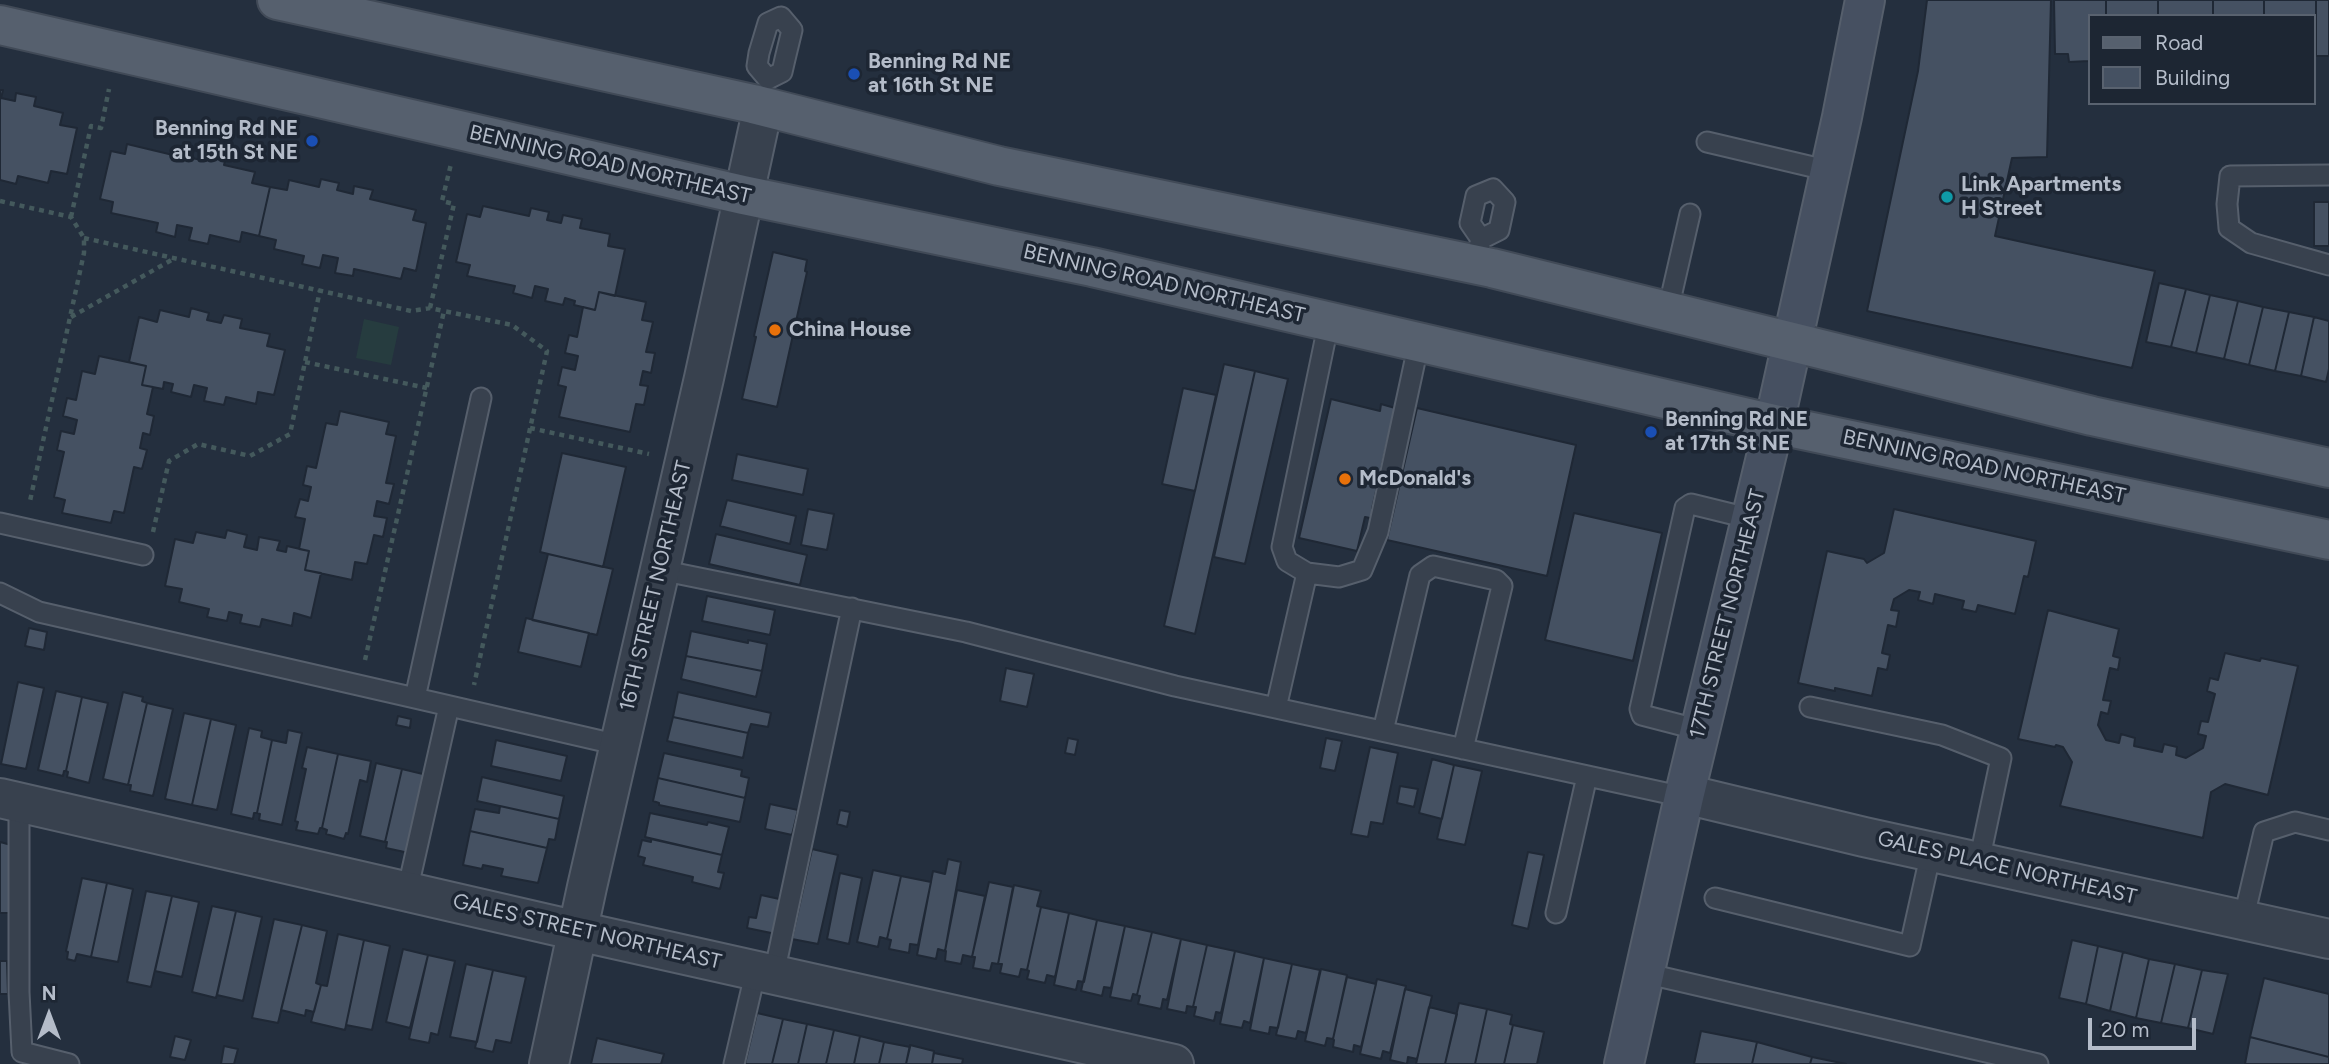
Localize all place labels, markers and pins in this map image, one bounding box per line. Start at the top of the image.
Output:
place label: Benning Rd NE at 16th St NE [868,49,1011,99]
marker: Benning Rd NE at 16th St NE [846,66,862,82]
place label: Benning Rd NE at 15th St NE [155,116,298,166]
marker: Benning Rd NE at 15th St NE [304,133,320,149]
place label: Link Apartments H Street [1961,172,2121,222]
marker: Link Apartments H Street [1939,189,1955,205]
place label: China House [789,317,911,343]
marker: China House [767,322,783,338]
place label: Benning Rd NE at 17th St NE [1665,407,1808,457]
marker: Benning Rd NE at 17th St NE [1643,424,1659,440]
place label: McDonald's [1359,466,1471,492]
marker: McDonald's [1337,471,1353,487]

